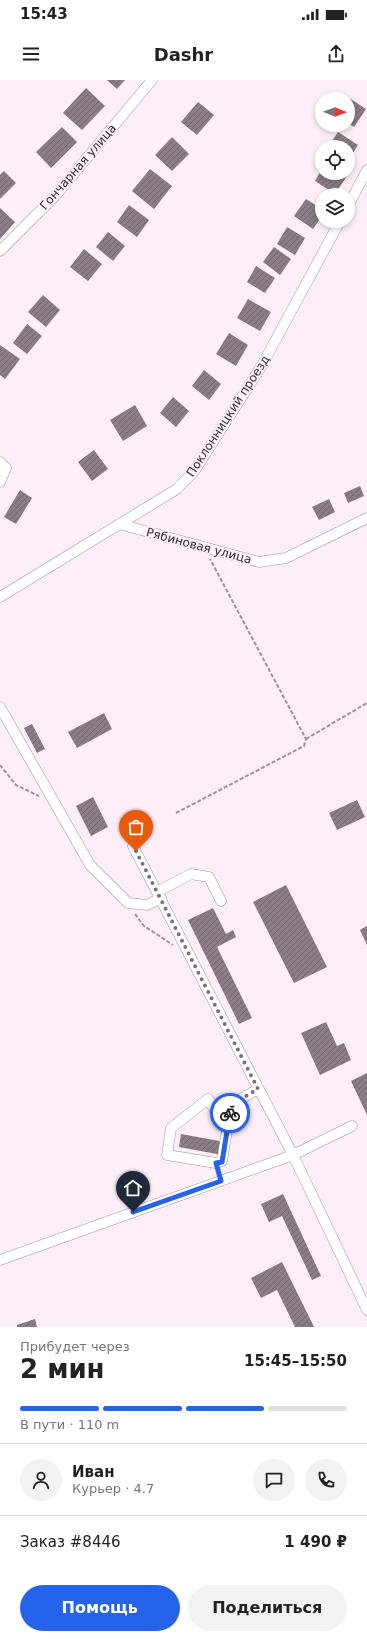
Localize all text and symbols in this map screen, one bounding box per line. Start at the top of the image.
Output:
text: 15:43 [20,5,68,23]
icon: menu [20,43,42,65]
icon: share [325,43,347,65]
text: Dashr [154,44,213,65]
north arrow [315,92,355,132]
map controls [315,92,355,228]
street label: Гончарная улица [37,121,119,213]
button: locate [315,140,355,180]
button: layers [315,188,355,228]
street label: Поклонницкий проезд [184,353,272,479]
street label: Рябиновая улица [145,525,253,567]
pin [119,810,153,851]
icon: bag [125,816,147,838]
courier [210,1093,250,1133]
icon: bike [219,1102,241,1124]
pin [116,1171,150,1212]
icon: home [122,1177,144,1199]
text: Прибудет через [20,1339,130,1354]
text: 15:45–15:50 [244,1352,347,1370]
text: 2 мин [20,1354,105,1384]
text: В пути · 110 m [20,1417,119,1432]
button: person [20,1459,62,1501]
button: chat [253,1459,295,1501]
button: phone [305,1459,347,1501]
text: Иван [72,1463,115,1481]
text: Курьер · 4.7 [72,1481,154,1496]
text: Заказ #8446 [20,1533,121,1551]
text: 1 490 ₽ [284,1533,347,1551]
button: Помощь [20,1585,180,1631]
button: Поделиться [188,1585,347,1631]

